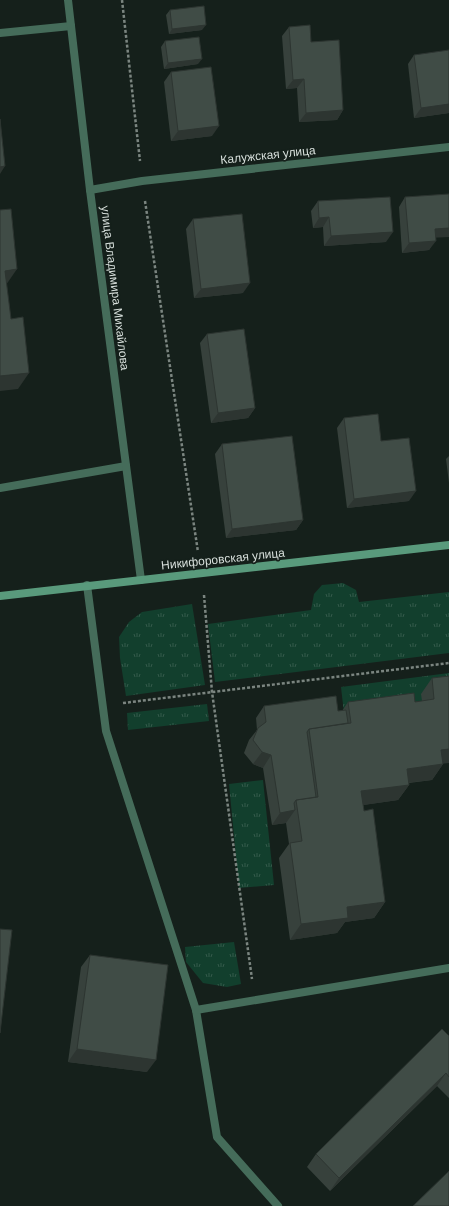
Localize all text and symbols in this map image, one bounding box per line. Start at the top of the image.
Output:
street label: Калужская улица [220,142,317,168]
street label: улица Владимира Михайлова [97,205,133,372]
street label: Никифоровская улица [160,545,286,573]

